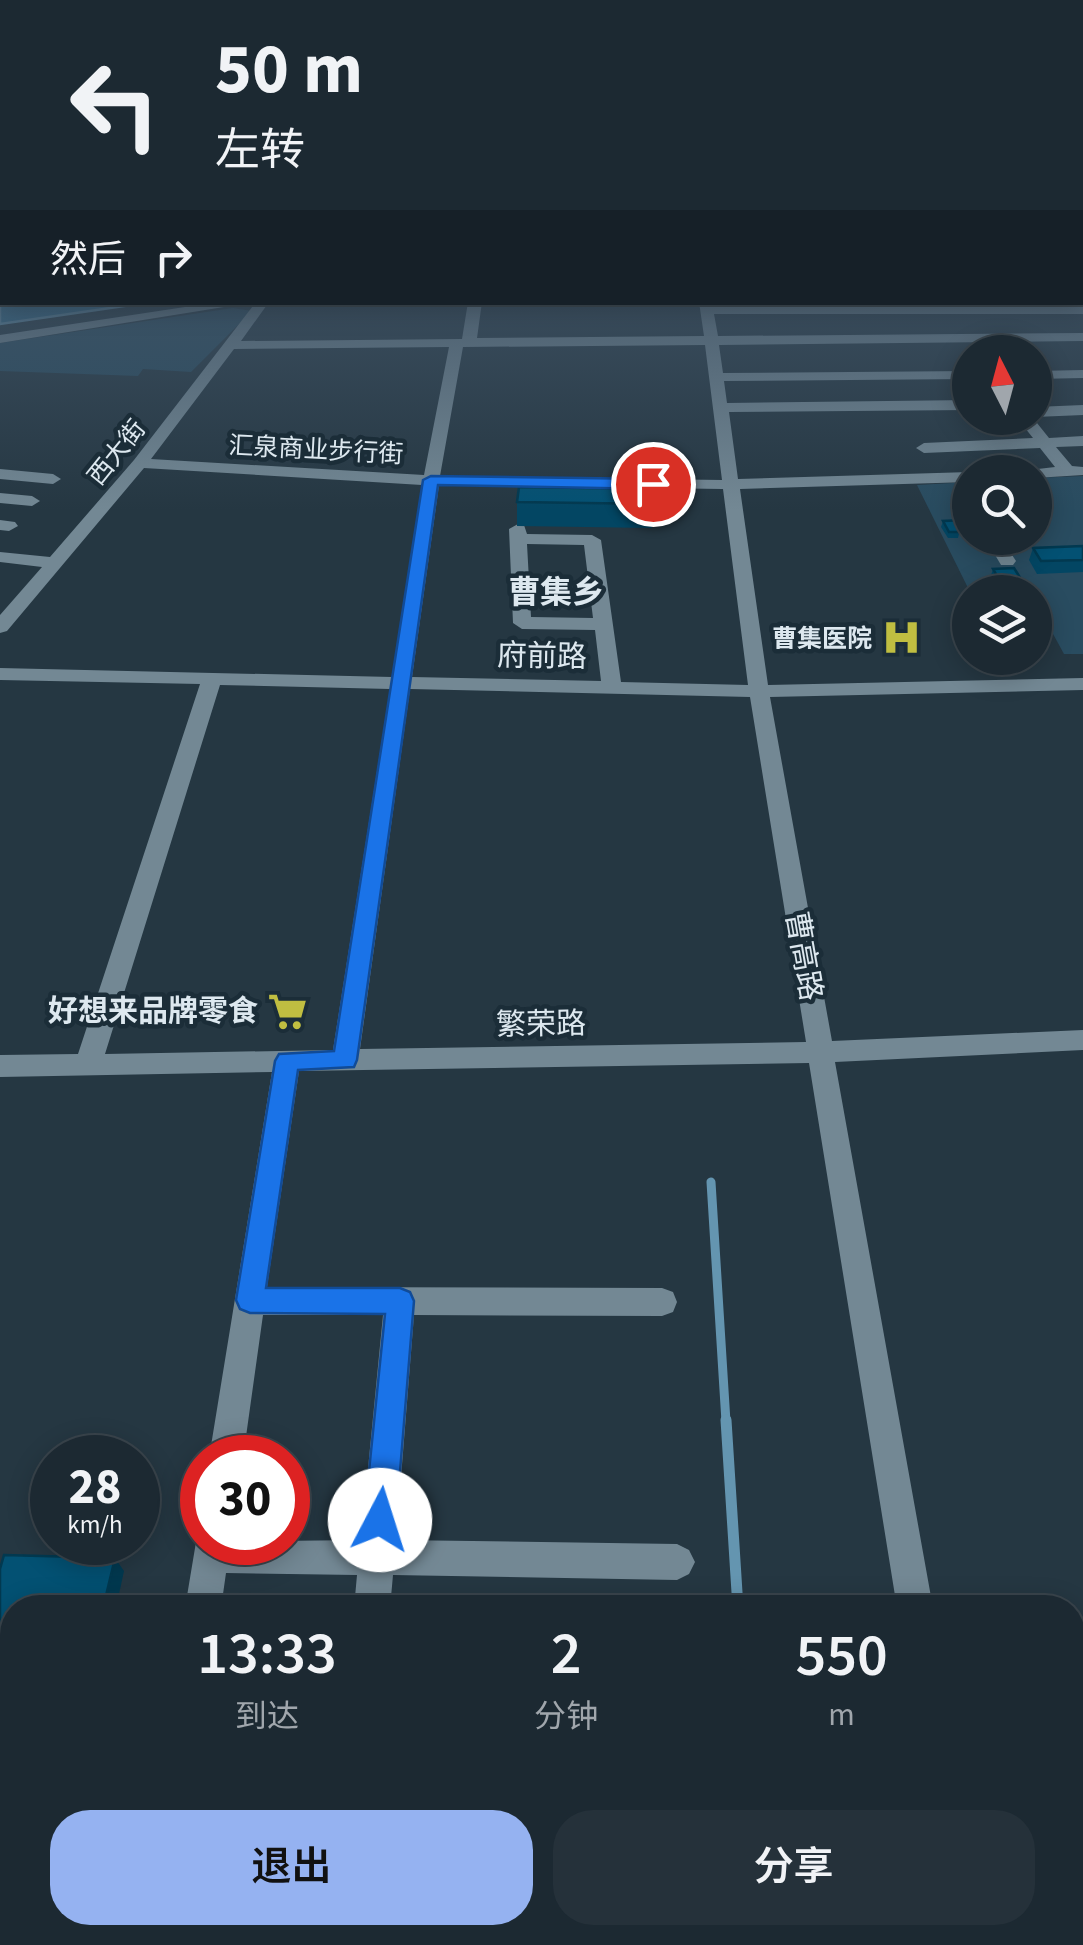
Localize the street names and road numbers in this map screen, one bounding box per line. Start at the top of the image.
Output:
street label: 西大街 [79,412,154,493]
street label: 汇泉商业步行街 [228,427,404,473]
street label: 府前路 [497,634,587,679]
street label: 曹高路 [775,908,832,1004]
street label: 繁荣路 [496,1002,586,1047]

